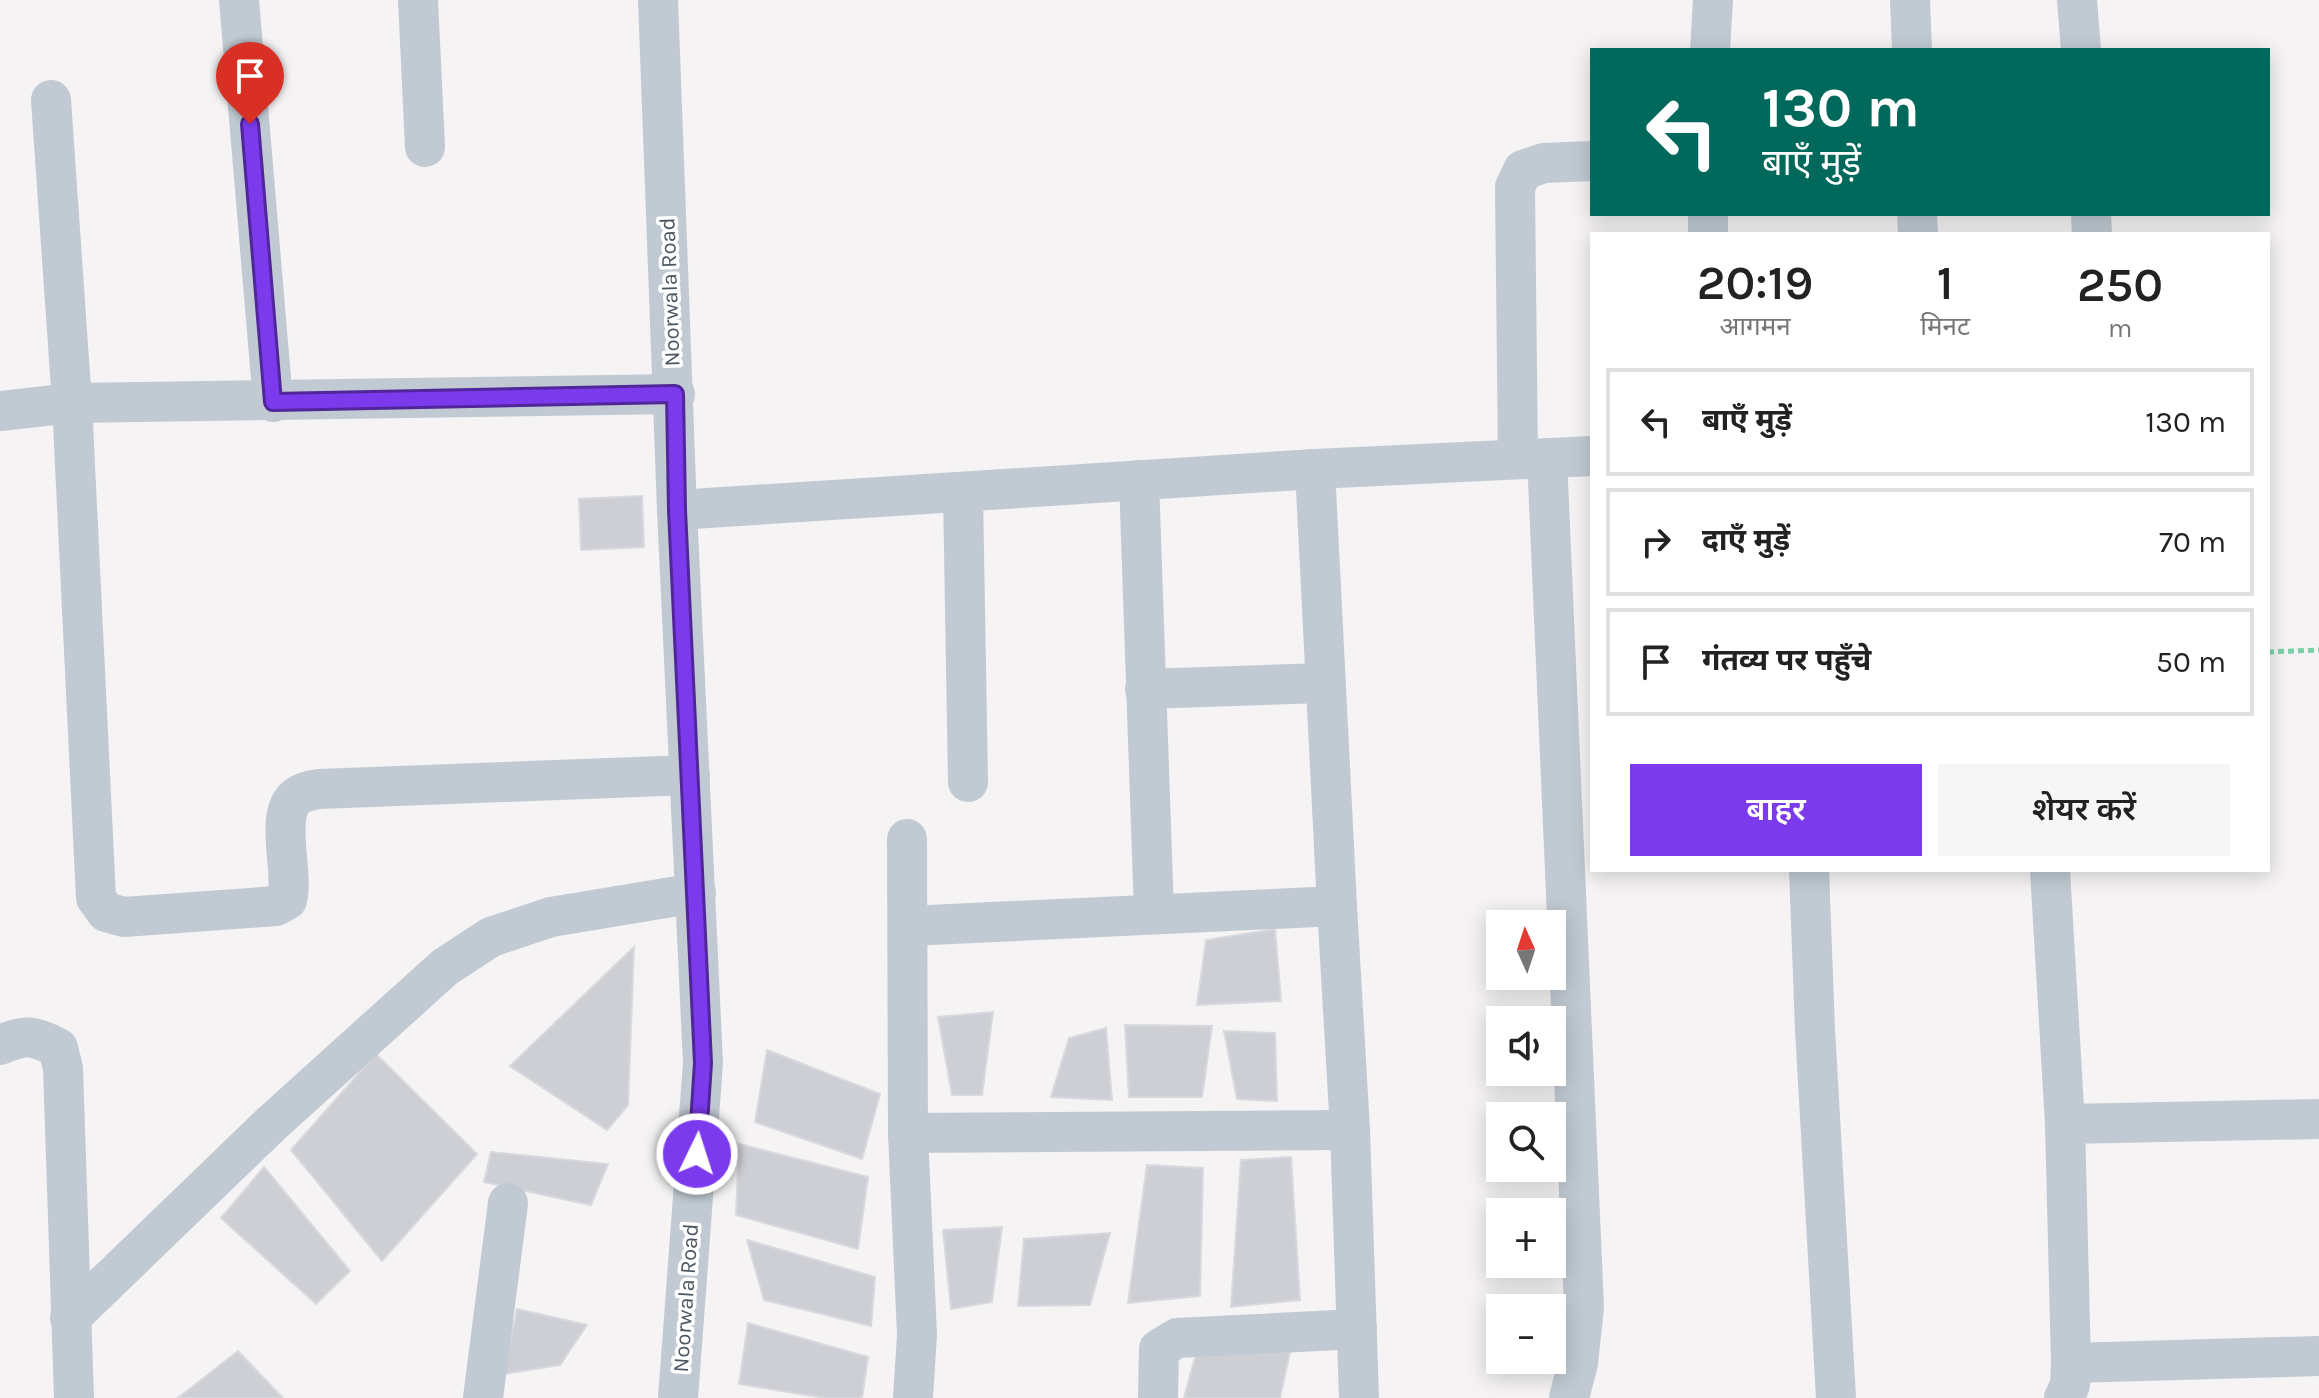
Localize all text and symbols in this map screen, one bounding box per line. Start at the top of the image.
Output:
pin [216,42,284,124]
icon: arrive [228,54,272,98]
text: 130 m [1762,75,1920,140]
icon: left [1630,80,1734,184]
text: बाएँ मुड़ें [1762,142,1861,184]
street label: Noorwala Road [654,217,686,367]
text: 20:19 [1697,255,1813,311]
text: 1 [1937,255,1954,311]
text: 250 [2077,257,2163,313]
text: आगमन [1720,311,1791,342]
text: मिनट [1920,311,1970,342]
text: m [2108,313,2132,344]
icon: left [1634,400,1678,444]
text: बाएँ मुड़ें [1702,402,1792,438]
text: 130 m [2145,404,2226,440]
icon: right [1634,520,1678,564]
text: दाएँ मुड़ें [1702,522,1790,558]
text: 70 m [2159,524,2226,560]
icon: arrive [1634,640,1678,684]
text: गंतव्य पर पहुँचे [1702,642,1871,678]
text: 50 m [2156,644,2226,680]
button: बाहर [1630,764,1922,856]
button: शेयर करें [1938,764,2230,856]
north arrow [1486,910,1566,990]
map controls [1486,910,1566,1374]
button: sound [1486,1006,1566,1086]
button: search [1486,1102,1566,1182]
position arrow [655,1112,739,1196]
button: + [1486,1198,1566,1278]
street label: Noorwala Road [668,1223,704,1373]
button: − [1486,1294,1566,1374]

